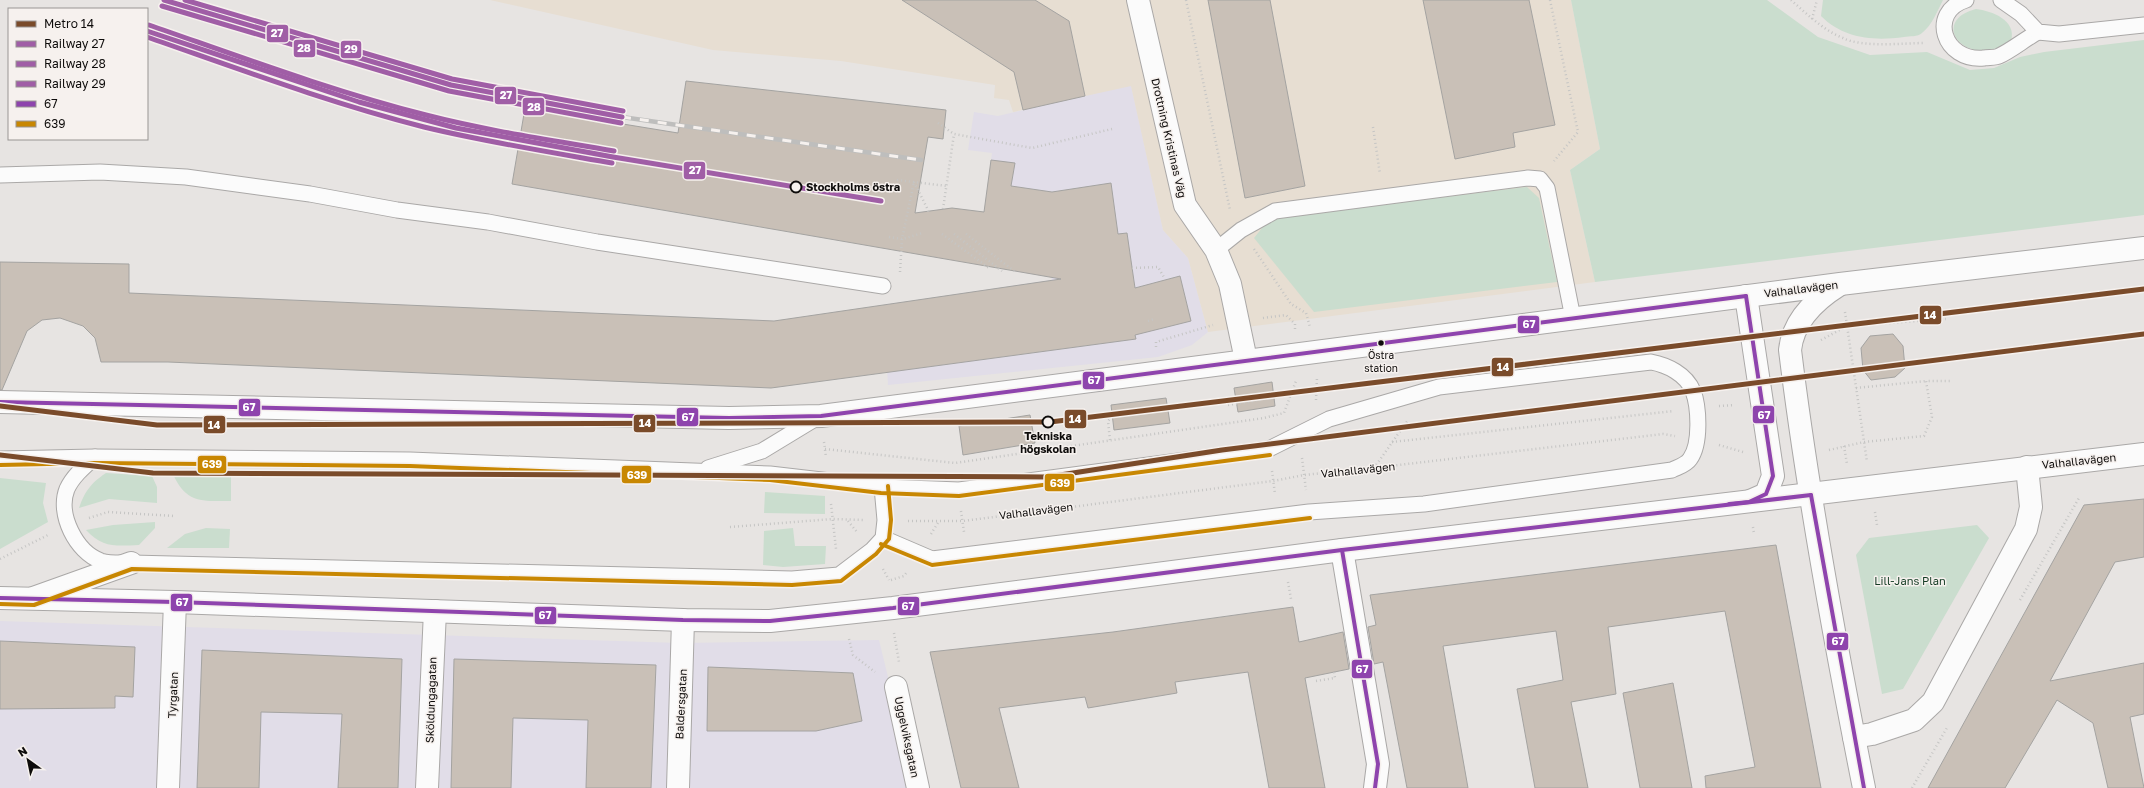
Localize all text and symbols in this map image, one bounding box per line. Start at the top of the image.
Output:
legend [8,8,148,140]
text: Metro 14 [44,16,94,31]
line badge: 27 [266,24,289,43]
text: 27 [271,26,283,39]
text: Railway 27 [44,36,105,51]
line badge: 28 [293,39,316,58]
line badge: 29 [340,40,362,59]
text: 28 [297,41,311,54]
text: 29 [344,42,358,55]
text: Railway 28 [44,56,106,71]
text: Railway 29 [44,76,106,91]
street label: Drottning Kristinas Väg [1149,77,1190,199]
line badge: 27 [494,86,517,105]
text: 27 [500,88,512,101]
text: 67 [44,96,58,111]
line badge: 28 [522,97,545,116]
text: 28 [527,100,541,113]
text: 639 [44,116,66,131]
line badge: 27 [683,161,706,180]
text: 27 [689,163,701,176]
marker: Stockholms östra [789,180,803,194]
place label: Stockholms östra [806,180,900,193]
street label: Valhallavägen [1763,278,1839,299]
line badge: 14 [1919,305,1942,325]
text: 14 [1924,308,1936,321]
line badge: 67 [1517,315,1540,334]
text: 67 [1523,317,1535,330]
marker: Östra station [1376,338,1386,348]
place label: Östra station [1364,348,1398,374]
line badge: 14 [1491,357,1514,377]
text: 14 [1497,360,1509,373]
line badge: 67 [1082,371,1105,390]
text: 67 [1088,373,1100,386]
line badge: 67 [238,398,261,417]
text: 67 [243,400,255,413]
line badge: 67 [1752,405,1775,424]
line badge: 67 [676,407,699,427]
text: 67 [1758,408,1770,421]
line badge: 14 [1064,409,1087,429]
text: 67 [682,410,694,423]
text: 14 [1069,412,1081,425]
line badge: 14 [633,414,656,433]
line badge: 14 [203,415,226,434]
marker: Tekniska högskolan [1041,415,1055,429]
text: 14 [639,416,651,429]
text: 14 [208,418,220,431]
place label: Tekniska högskolan [1020,429,1076,455]
street label: Valhallavägen [2041,450,2117,471]
line badge: 639 [197,455,227,474]
text: 639 [202,457,222,470]
street label: Valhallavägen [1320,459,1396,480]
line badge: 639 [621,465,652,484]
text: 639 [627,468,647,481]
line badge: 639 [1044,473,1075,492]
text: 639 [1050,476,1070,489]
street label: Valhallavägen [998,500,1074,521]
park label: Lill-Jans Plan [1874,574,1946,587]
line badge: 67 [170,593,193,612]
text: 67 [176,595,188,608]
line badge: 67 [897,596,920,616]
text: 67 [902,599,914,612]
line badge: 67 [534,606,557,625]
text: 67 [539,608,551,621]
line badge: 67 [1826,632,1849,651]
text: 67 [1832,634,1844,647]
street label: Sköldungagatan [422,657,439,743]
line badge: 67 [1351,659,1373,679]
text: 67 [1356,662,1368,675]
street label: Baldersgatan [672,668,689,740]
street label: Tyrgatan [165,671,180,719]
street label: Uggelviksgatan [893,695,922,779]
north arrow [8,740,48,780]
text: N [15,743,29,759]

